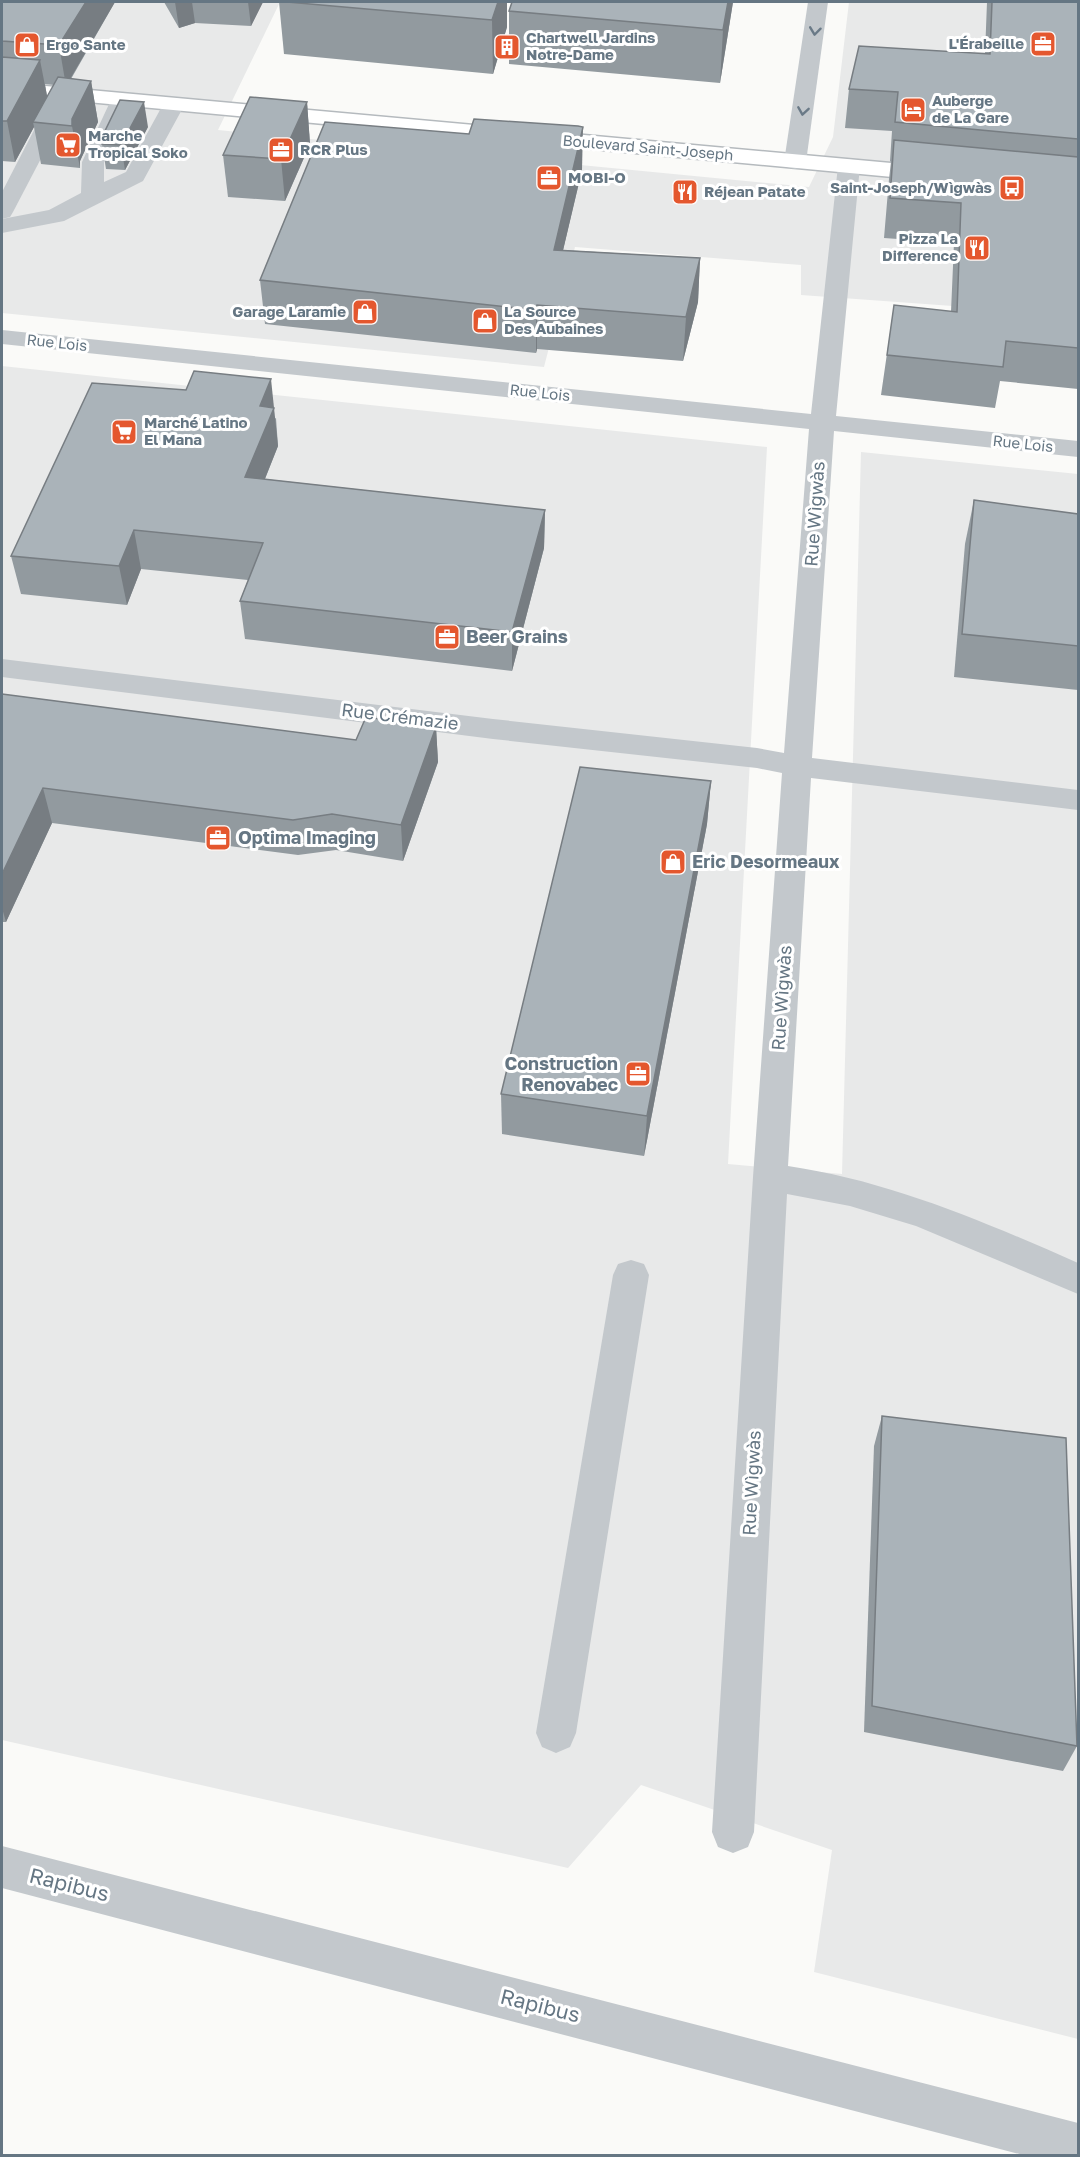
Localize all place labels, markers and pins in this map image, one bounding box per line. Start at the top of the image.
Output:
place label: Chartwell Jardins Notre-Dame [526,28,655,63]
office icon: L'Érabeille [1028,29,1058,59]
shop icon: Ergo Sante [12,30,42,60]
building icon: Chartwell Jardins Notre-Dame [492,32,522,62]
place label: L'Érabeille [948,34,1024,52]
place label: Ergo Sante [46,35,126,53]
place label: Auberge de La Gare [932,91,1009,126]
hotel icon: Auberge de La Gare [898,95,928,125]
place label: Marche Tropical Soko [88,126,188,161]
supermarket icon: Marche Tropical Soko [53,130,83,160]
office icon: RCR Plus [266,135,296,165]
place label: RCR Plus [300,140,368,158]
office icon: MOBI-O [534,163,564,193]
place label: MOBI-O [568,168,626,186]
bus stop icon: Saint-Joseph/Wìgwàs [997,173,1027,203]
restaurant icon: Réjean Patate [670,177,700,207]
place label: Saint-Joseph/Wìgwàs [830,178,992,196]
place label: Réjean Patate [704,182,806,200]
place label: Pizza La Difference [882,229,958,264]
restaurant icon: Pizza La Difference [962,233,992,263]
shop icon: Garage Laramie [350,297,380,327]
place label: Garage Laramie [232,302,346,320]
place label: La Source Des Aubaines [504,302,603,337]
shop icon: La Source Des Aubaines [470,306,500,336]
place label: Marché Latino El Mana [144,413,248,448]
supermarket icon: Marché Latino El Mana [109,417,139,447]
office icon: Beer Grains [432,622,462,652]
place label: Beer Grains [466,625,568,647]
office icon: Optima Imaging [203,823,233,853]
place label: Optima Imaging [238,826,376,848]
shop icon: Eric Desormeaux [658,847,688,877]
place label: Eric Desormeaux [692,850,840,872]
place label: Construction Renovabec [504,1052,618,1095]
office icon: Construction Renovabec [623,1059,653,1089]

